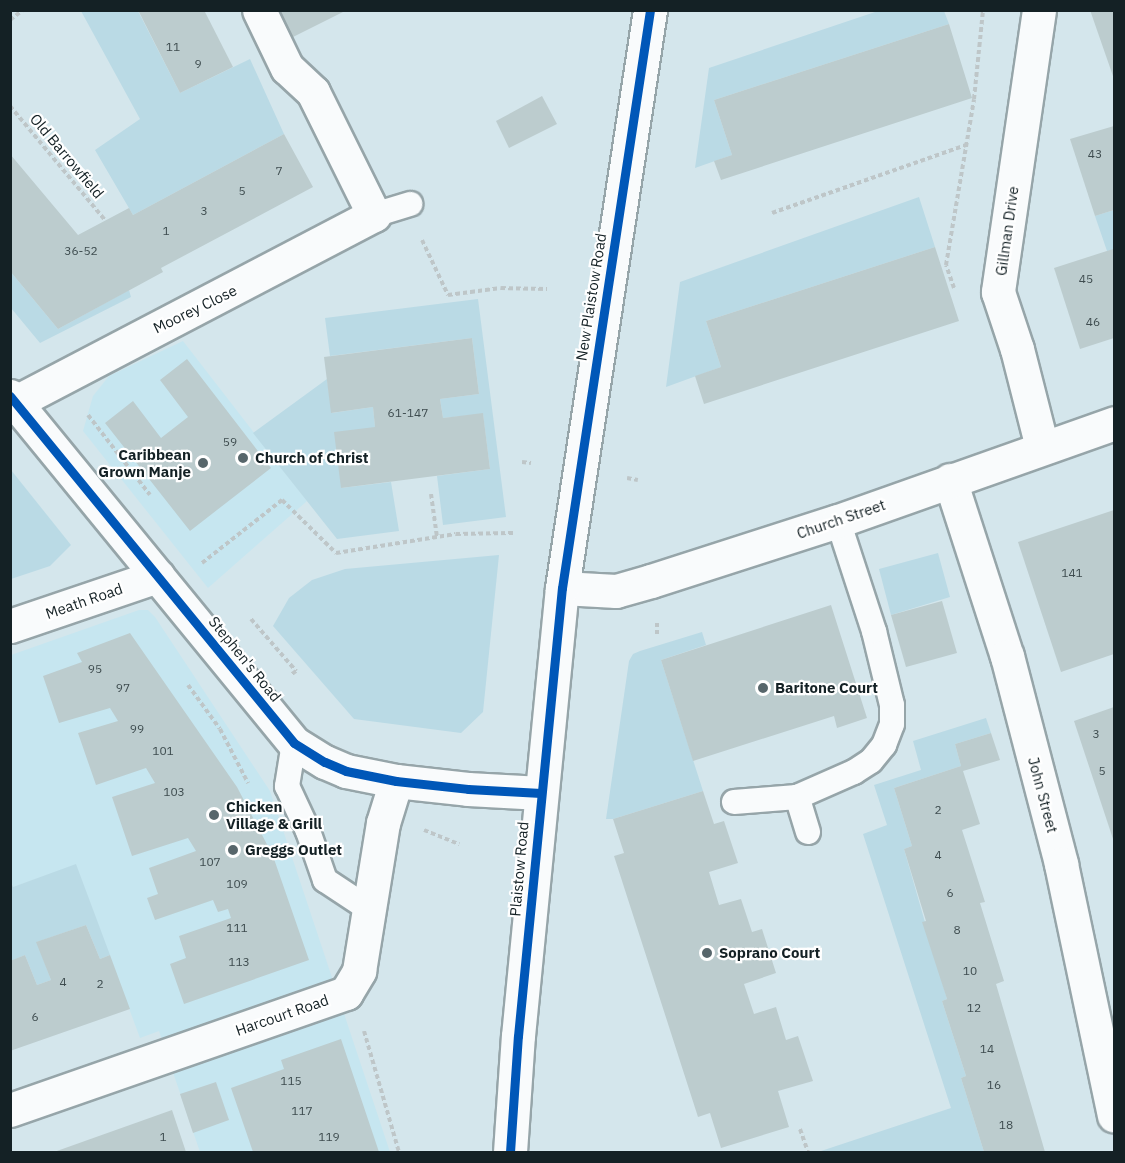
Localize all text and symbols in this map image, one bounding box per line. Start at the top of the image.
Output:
house number: 11 [166,40,180,54]
house number: 9 [194,57,202,71]
street label: Old Barrowfield [26,110,108,202]
house number: 43 [1088,147,1102,161]
house number: 7 [275,164,283,178]
house number: 5 [238,184,246,198]
street label: Gillman Drive [992,185,1022,277]
house number: 3 [200,204,208,218]
house number: 1 [162,224,170,238]
street label: New Plaistow Road [572,232,610,362]
house number: 36-52 [64,244,98,258]
house number: 45 [1079,272,1093,286]
street label: Moorey Close [150,281,240,337]
house number: 46 [1086,315,1100,329]
house number: 61-147 [388,406,428,420]
house number: 59 [223,435,237,449]
place label: Caribbean Grown Manje [98,445,191,480]
place label: Church of Christ [255,449,368,467]
marker: Church of Christ [236,451,250,465]
marker: Caribbean Grown Manje [196,456,210,470]
street label: Church Street [794,495,888,543]
house number: 141 [1061,566,1083,580]
street label: Meath Road [43,579,125,623]
street label: Stephen's Road [205,613,285,705]
house number: 95 [88,662,102,676]
place label: Baritone Court [775,679,878,697]
house number: 97 [116,681,130,695]
marker: Baritone Court [756,681,770,695]
house number: 99 [130,722,144,736]
house number: 3 [1092,727,1100,741]
house number: 101 [152,744,174,758]
street label: John Street [1024,755,1062,835]
house number: 5 [1098,764,1106,778]
house number: 103 [163,785,185,799]
place label: Chicken Village & Grill [226,797,322,832]
house number: 2 [934,803,942,817]
marker: Chicken Village & Grill [207,808,221,822]
street label: Plaistow Road [506,821,532,917]
place label: Greggs Outlet [245,841,342,859]
marker: Greggs Outlet [226,843,240,857]
house number: 4 [934,848,942,862]
house number: 107 [199,855,221,869]
house number: 109 [226,877,248,891]
house number: 6 [946,886,954,900]
house number: 111 [226,921,248,935]
house number: 8 [953,923,961,937]
place label: Soprano Court [719,944,820,962]
marker: Soprano Court [700,946,714,960]
house number: 113 [228,955,250,969]
house number: 10 [963,964,977,978]
house number: 4 [59,975,67,989]
house number: 2 [96,977,104,991]
street label: Harcourt Road [233,991,331,1039]
house number: 12 [967,1001,981,1015]
house number: 6 [31,1010,39,1024]
house number: 14 [980,1042,994,1056]
house number: 115 [280,1074,302,1088]
house number: 16 [987,1078,1001,1092]
house number: 117 [291,1104,313,1118]
house number: 18 [999,1118,1013,1132]
house number: 1 [159,1130,167,1144]
house number: 119 [318,1130,340,1144]

